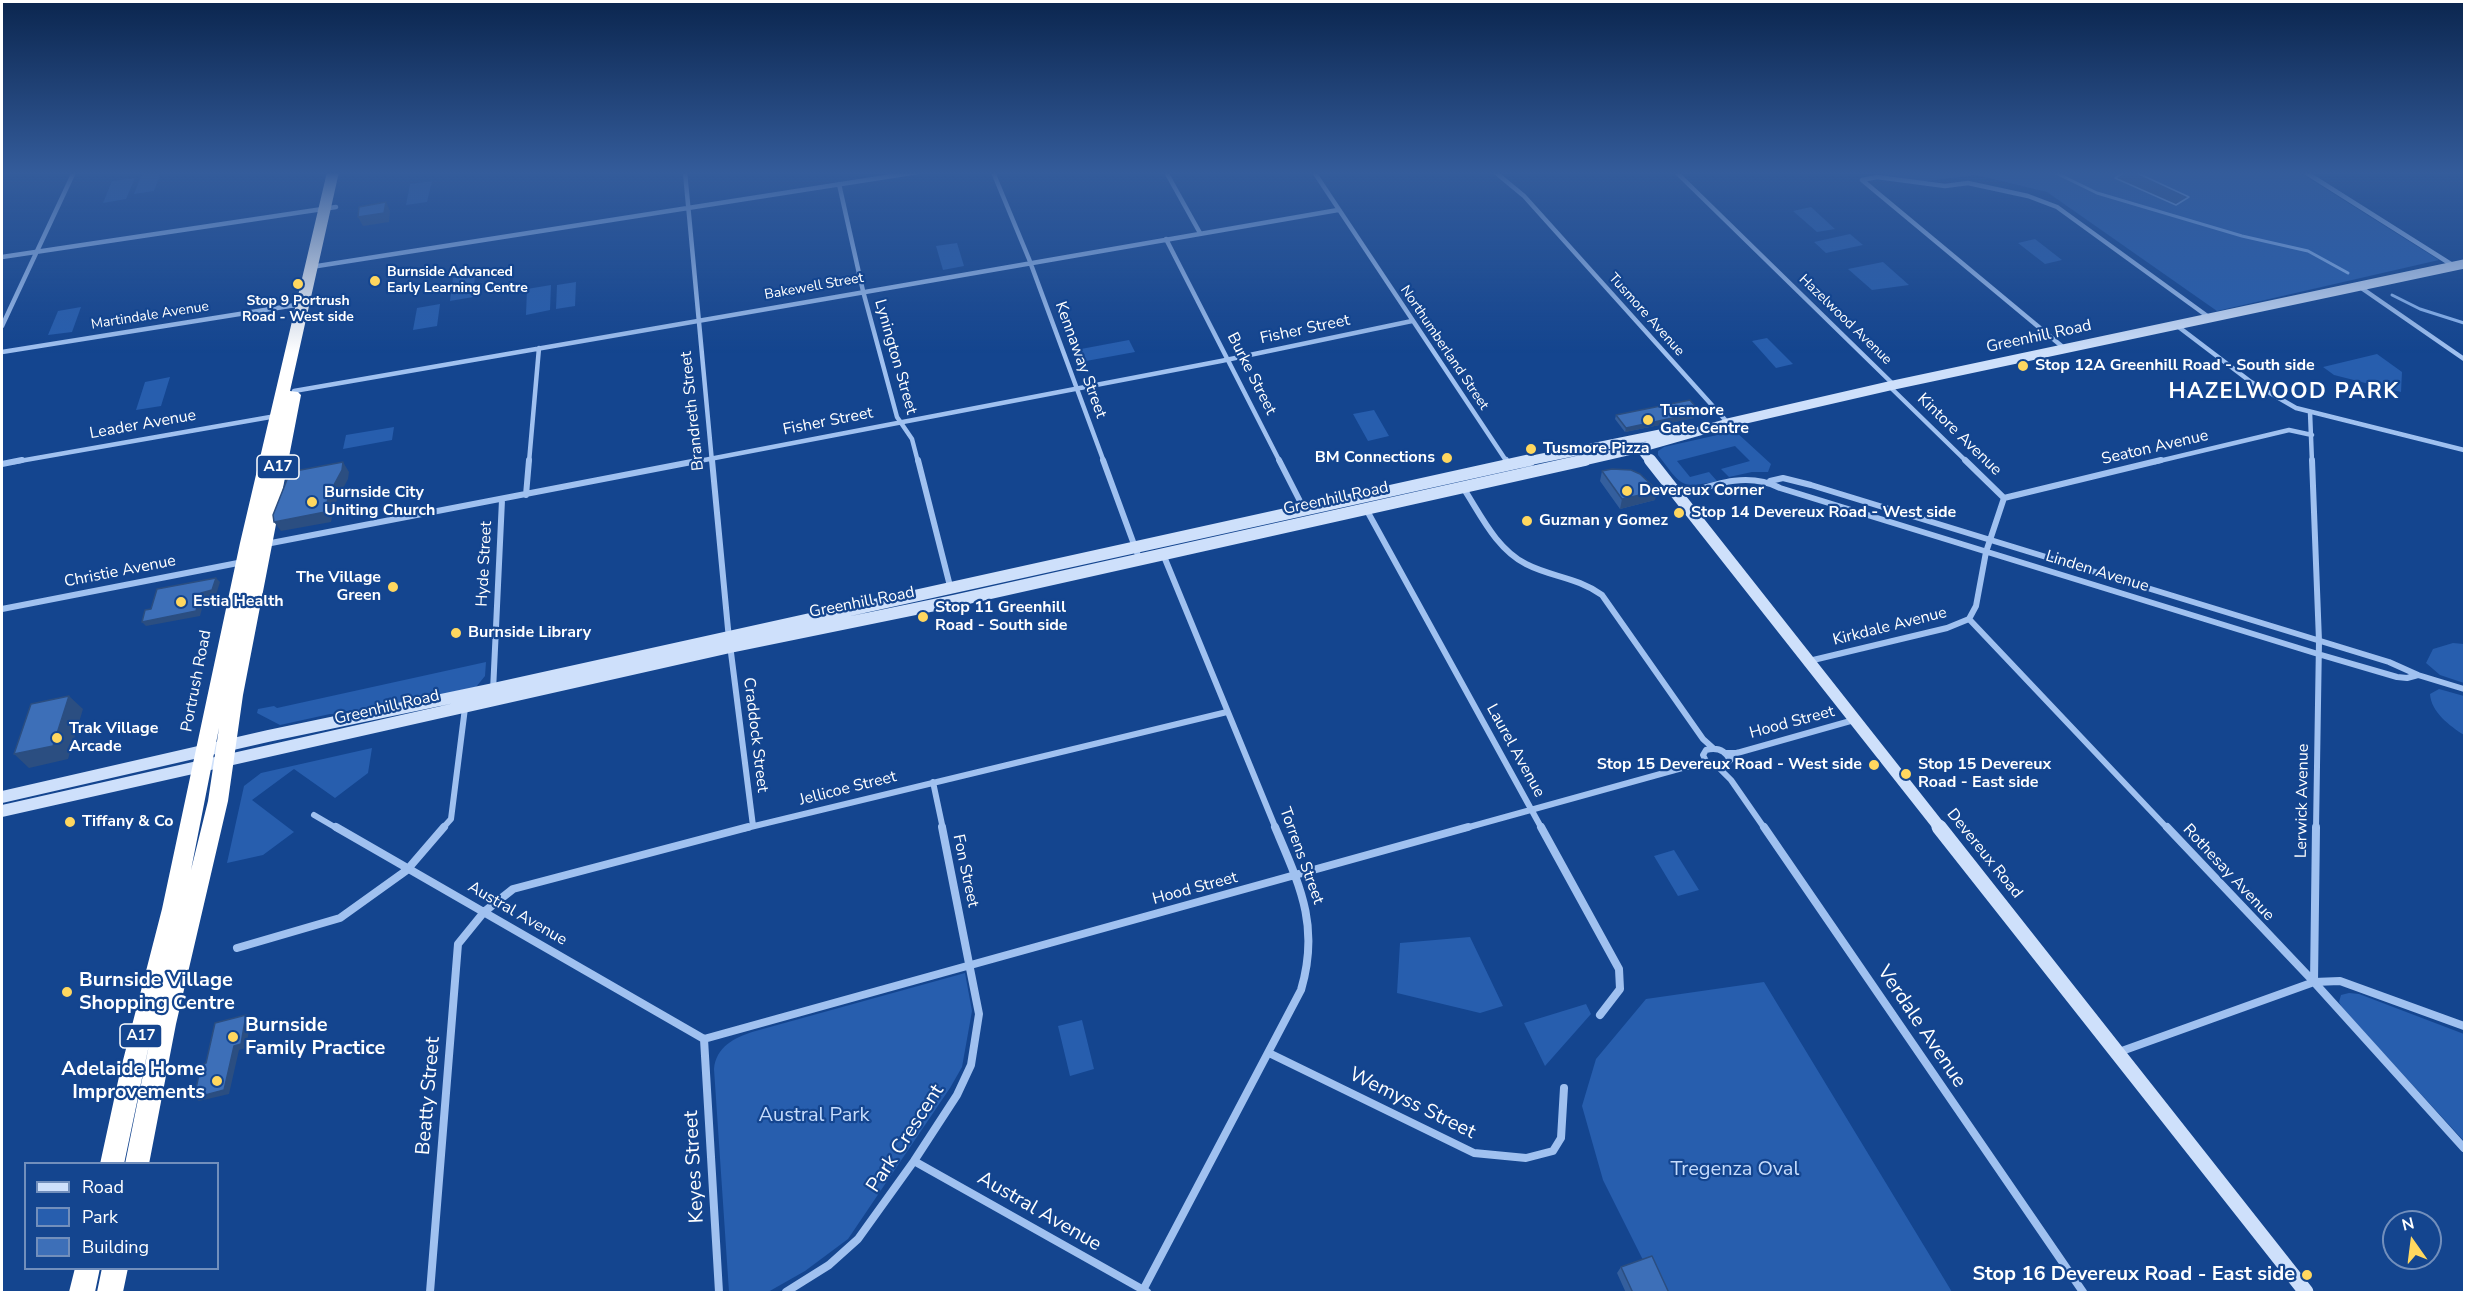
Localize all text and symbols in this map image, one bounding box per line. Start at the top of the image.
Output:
place label: Burnside Advanced Early Learning Centre [387,265,528,298]
street label: Bakewell Street [763,270,865,304]
street label: Tusmore Avenue [1604,270,1688,360]
street label: Hazelwood Avenue [1795,271,1895,369]
marker: Burnside Advanced Early Learning Centre [368,274,382,288]
marker: Stop 9 Portrush Road - West side [291,277,305,291]
street label: Northumberland Street [1396,283,1492,413]
place label: Stop 9 Portrush Road - West side [242,294,354,326]
street label: Lynington Street [869,297,921,417]
street label: Martindale Avenue [90,298,210,334]
street label: Kennaway Street [1050,299,1110,421]
street label: Fisher Street [1258,311,1352,349]
street label: Greenhill Road [1985,316,2093,358]
street label: Burke Street [1222,330,1280,418]
street label: Brandreth Street [677,350,709,472]
place label: Stop 12A Greenhill Road - South side [2035,356,2315,376]
marker: Stop 12A Greenhill Road - South side [2016,359,2030,373]
district label: HAZELWOOD PARK [2169,380,2399,406]
street label: Kintore Avenue [1913,390,2005,480]
place label: Tusmore Gate Centre [1660,401,1749,439]
street label: Fisher Street [781,404,875,440]
street label: Leader Avenue [88,406,198,444]
marker: Tusmore Gate Centre [1641,413,1655,427]
street label: Seaton Avenue [2100,426,2210,470]
place label: Tusmore Pizza [1543,439,1650,459]
marker: Tusmore Pizza [1524,442,1538,456]
place label: BM Connections [1315,448,1435,468]
marker: BM Connections [1440,451,1454,465]
road number: A17 [257,455,299,479]
street label: Greenhill Road [1282,478,1390,520]
place label: Devereux Corner [1639,481,1764,501]
place label: Burnside City Uniting Church [324,483,435,521]
marker: Devereux Corner [1620,484,1634,498]
marker: Burnside City Uniting Church [305,495,319,509]
place label: Stop 14 Devereux Road - West side [1691,503,1956,523]
marker: Stop 14 Devereux Road - West side [1672,506,1686,520]
place label: Guzman y Gomez [1539,511,1668,531]
marker: Guzman y Gomez [1520,514,1534,528]
street label: Hyde Street [473,521,497,607]
street label: Linden Avenue [2043,547,2151,597]
street label: Christie Avenue [63,552,177,592]
place label: The Village Green [296,568,381,606]
marker: The Village Green [386,580,400,594]
street label: Greenhill Road [808,583,916,623]
place label: Estia Health [193,592,284,612]
marker: Estia Health [174,595,188,609]
place label: Stop 11 Greenhill Road - South side [935,598,1067,636]
street label: Kirkdale Avenue [1831,604,1949,650]
marker: Stop 11 Greenhill Road - South side [916,610,930,624]
place label: Burnside Library [468,623,591,643]
marker: Burnside Library [449,626,463,640]
street label: Portrush Road [178,628,216,734]
street label: Craddock Street [738,676,772,794]
street label: Greenhill Road [333,687,441,729]
street label: Laurel Avenue [1481,701,1549,801]
street label: Hood Street [1747,702,1837,744]
place label: Trak Village Arcade [69,719,158,757]
marker: Trak Village Arcade [50,731,64,745]
street label: Lerwick Avenue [2292,744,2314,858]
place label: Stop 15 Devereux Road - West side [1597,755,1862,775]
place label: Stop 15 Devereux Road - East side [1918,755,2051,793]
marker: Stop 15 Devereux Road - West side [1867,758,1881,772]
marker: Stop 15 Devereux Road - East side [1899,767,1913,781]
street label: Jellicoe Street [798,768,898,810]
street label: Torrens Street [1275,805,1327,907]
street label: Devereux Road [1942,805,2026,903]
place label: Tiffany & Co [82,812,173,832]
marker: Tiffany & Co [63,815,77,829]
street label: Rothesay Avenue [2178,821,2278,925]
street label: Fon Street [948,833,982,909]
street label: Hood Street [1150,868,1240,910]
street label: Austral Avenue [464,878,570,950]
street label: Verdale Avenue [1871,961,1971,1093]
place label: Burnside Village Shopping Centre [79,969,235,1016]
marker: Burnside Village Shopping Centre [60,985,74,999]
place label: Burnside Family Practice [245,1014,385,1061]
road number: A17 [120,1024,162,1048]
marker: Burnside Family Practice [226,1030,240,1044]
street label: Beatty Street [412,1036,446,1156]
place label: Adelaide Home Improvements [61,1058,205,1105]
street label: Wemyss Street [1345,1063,1479,1145]
marker: Adelaide Home Improvements [210,1074,224,1088]
street label: Park Crescent [862,1081,950,1197]
park label: Austral Park [759,1104,869,1128]
street label: Keyes Street [680,1110,710,1224]
park label: Tregenza Oval [1671,1158,1799,1182]
legend [24,1162,219,1270]
street label: Austral Avenue [973,1167,1105,1257]
text: Road [82,1175,124,1199]
text: Park [82,1205,118,1229]
north arrow [2382,1210,2442,1270]
text: N [2400,1212,2417,1237]
text: Building [82,1235,149,1259]
place label: Stop 16 Devereux Road - East side [1972,1263,2295,1287]
marker: Stop 16 Devereux Road - East side [2300,1268,2314,1282]

